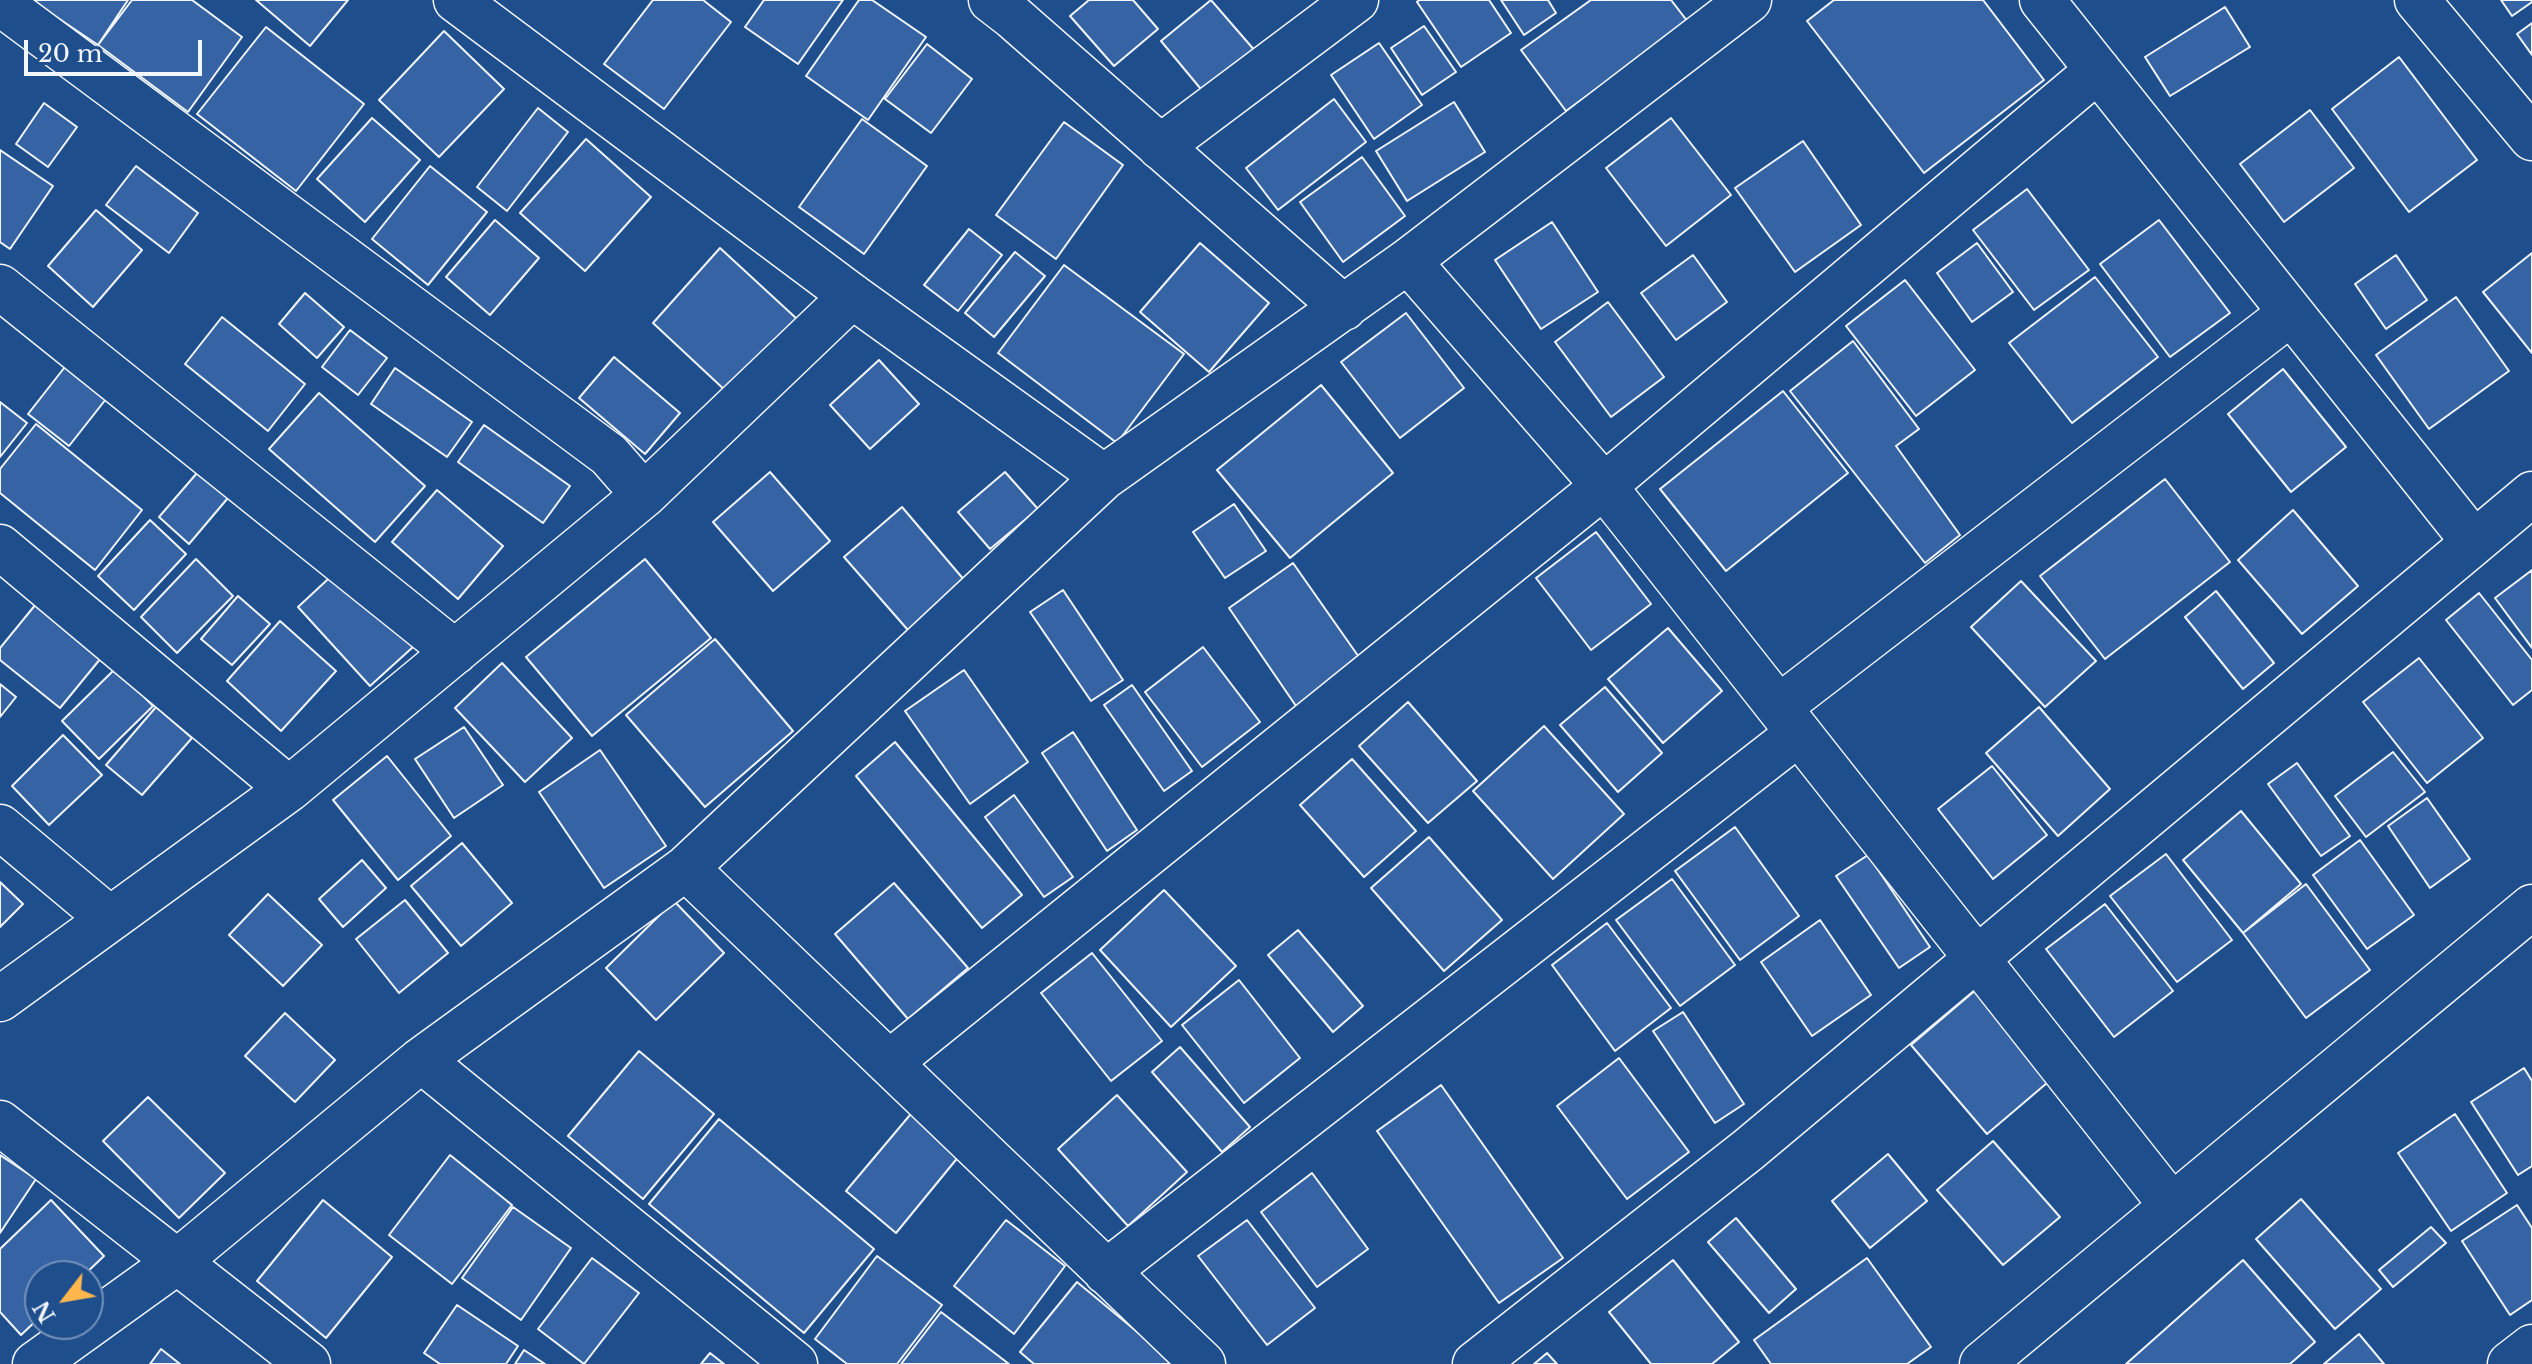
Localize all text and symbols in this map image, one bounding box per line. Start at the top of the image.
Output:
scale bar [28,24,206,74]
text: 20 m [38,39,103,68]
north arrow [24,1260,104,1340]
text: N [28,1296,62,1327]

